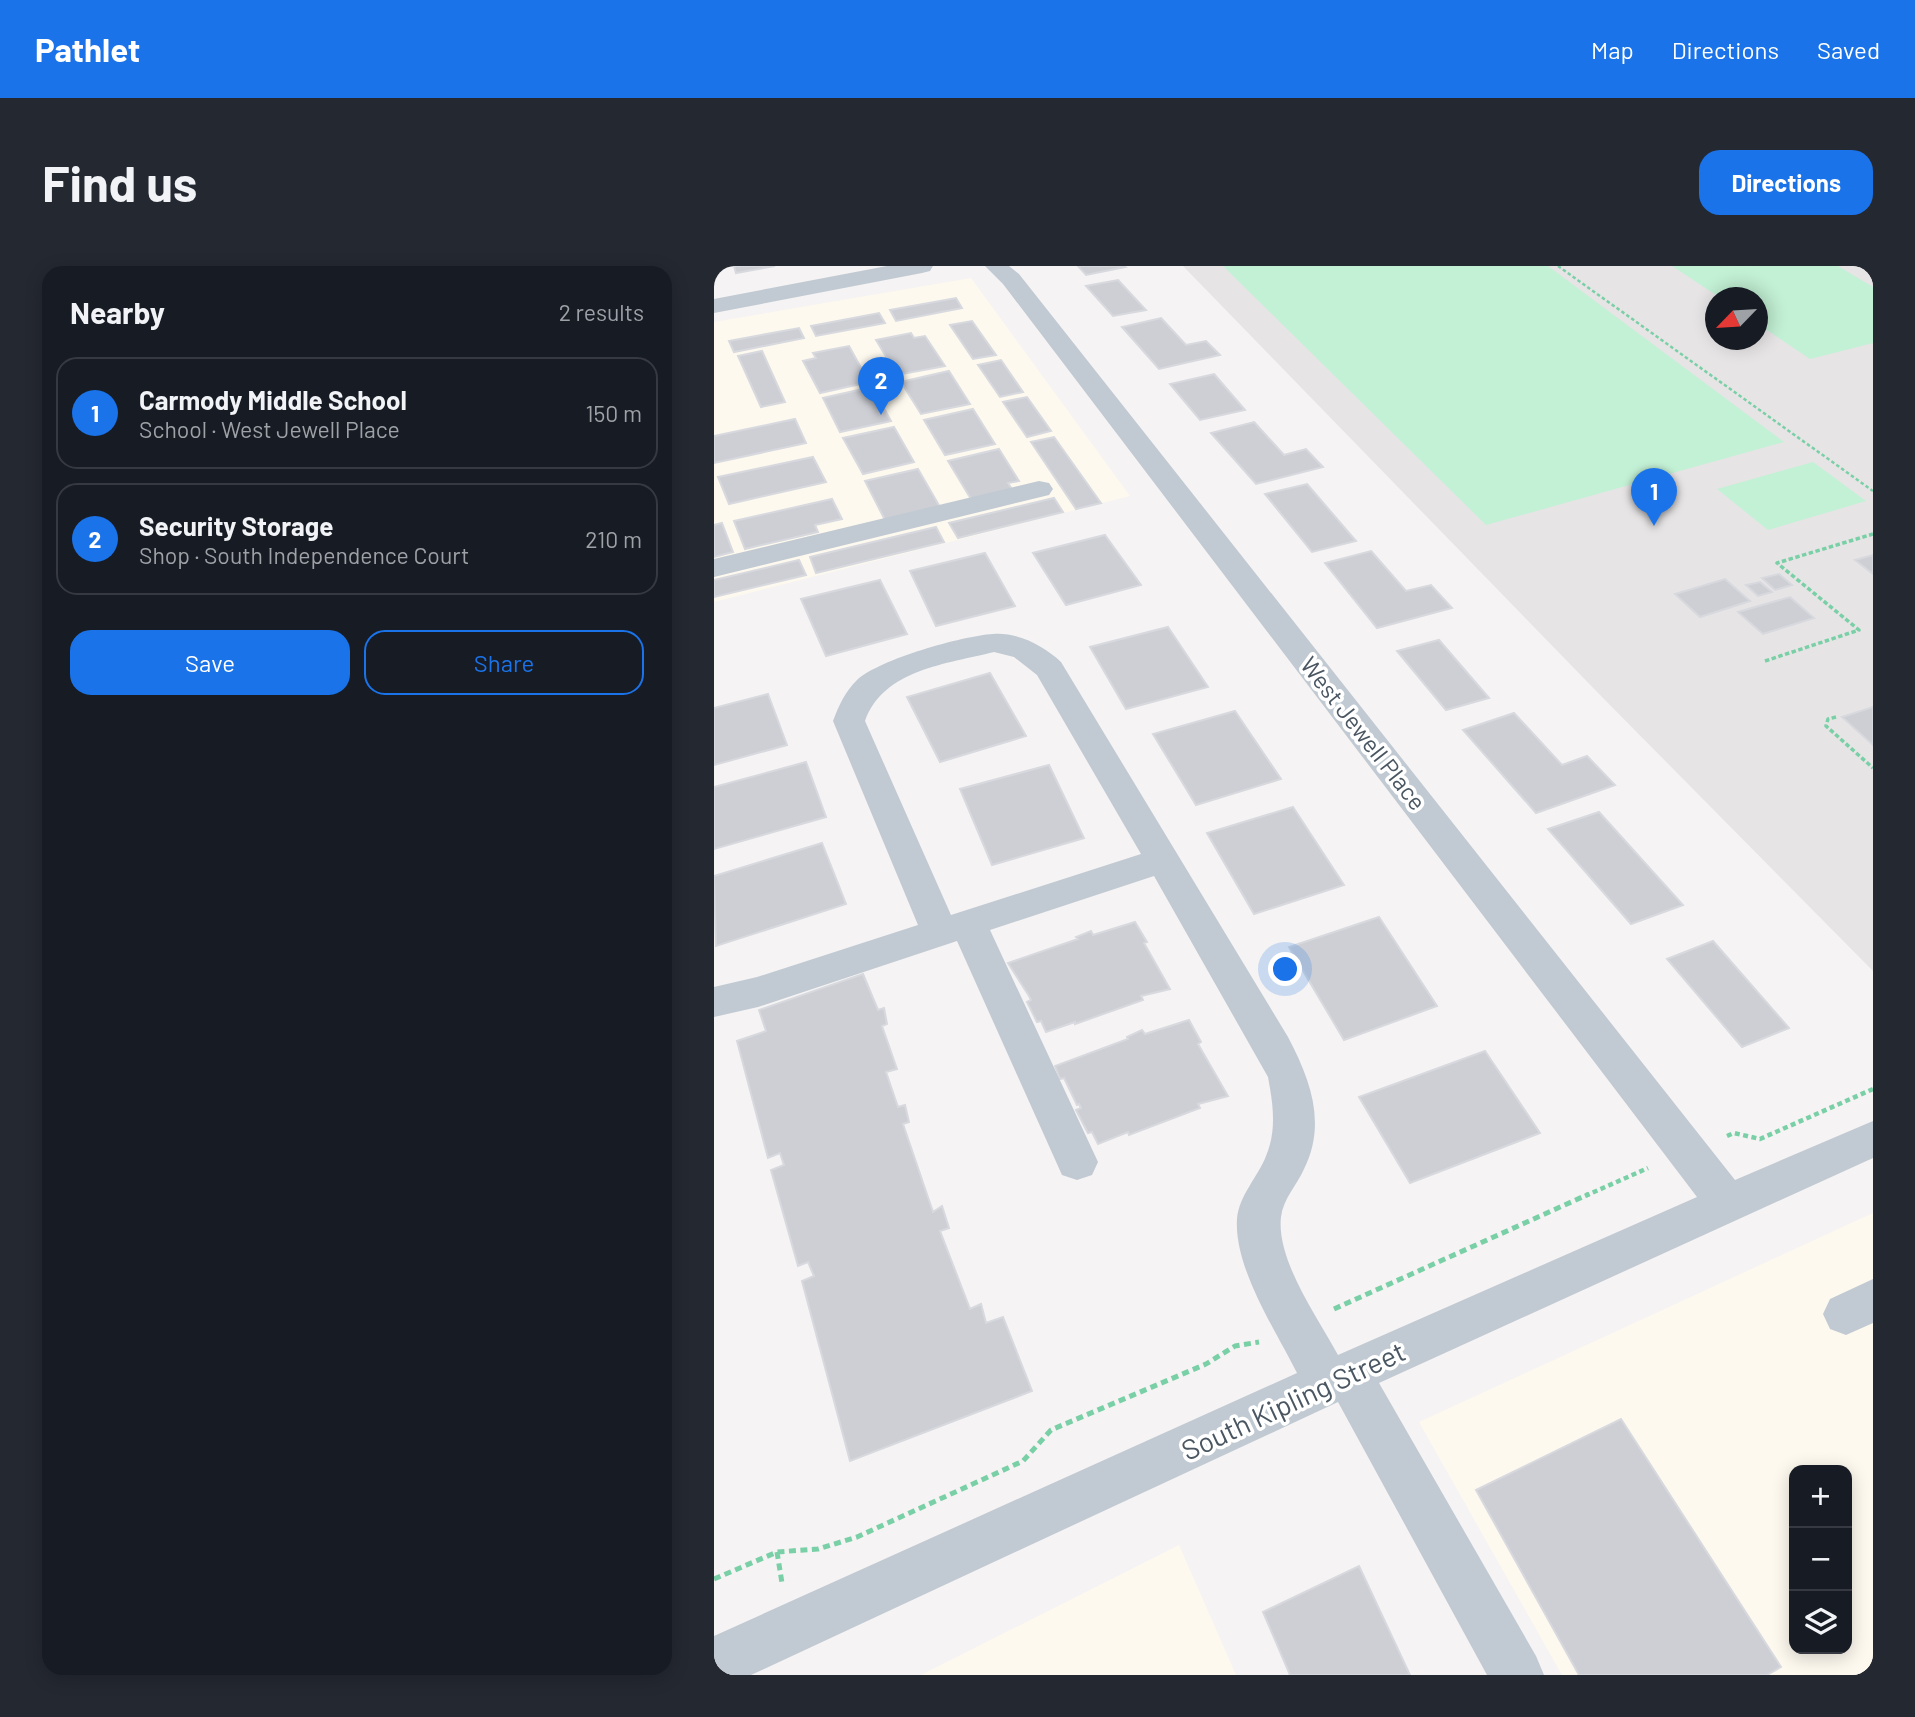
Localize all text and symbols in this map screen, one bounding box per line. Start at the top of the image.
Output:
text: Pathlet [35,29,140,69]
text: Map [1591,35,1634,64]
text: Directions [1672,35,1779,64]
text: Saved [1817,35,1880,64]
button: Directions [1699,150,1873,215]
text: Find us [42,153,197,212]
north arrow [1705,287,1768,350]
text: Nearby [70,294,165,330]
text: 2 results [559,298,644,326]
pin: 2 [858,357,904,415]
text: Carmody Middle School [139,384,407,415]
text: 1 [91,399,99,427]
text: 150 m [586,399,642,427]
text: School · West Jewell Place [139,415,400,443]
pin: 1 [1631,468,1677,526]
text: Security Storage [139,510,333,541]
text: 2 [89,525,101,553]
text: 210 m [585,525,642,553]
text: Shop · South Independence Court [139,541,469,569]
button: Save [70,630,350,695]
button: Share [364,630,644,695]
street label: West Jewell Place [1295,651,1433,815]
your location [1268,952,1302,986]
street label: South Kipling Street [1176,1333,1410,1467]
map controls [1789,1465,1852,1654]
button: + [1789,1465,1852,1528]
button: − [1789,1528,1852,1591]
button: layers [1789,1591,1852,1654]

